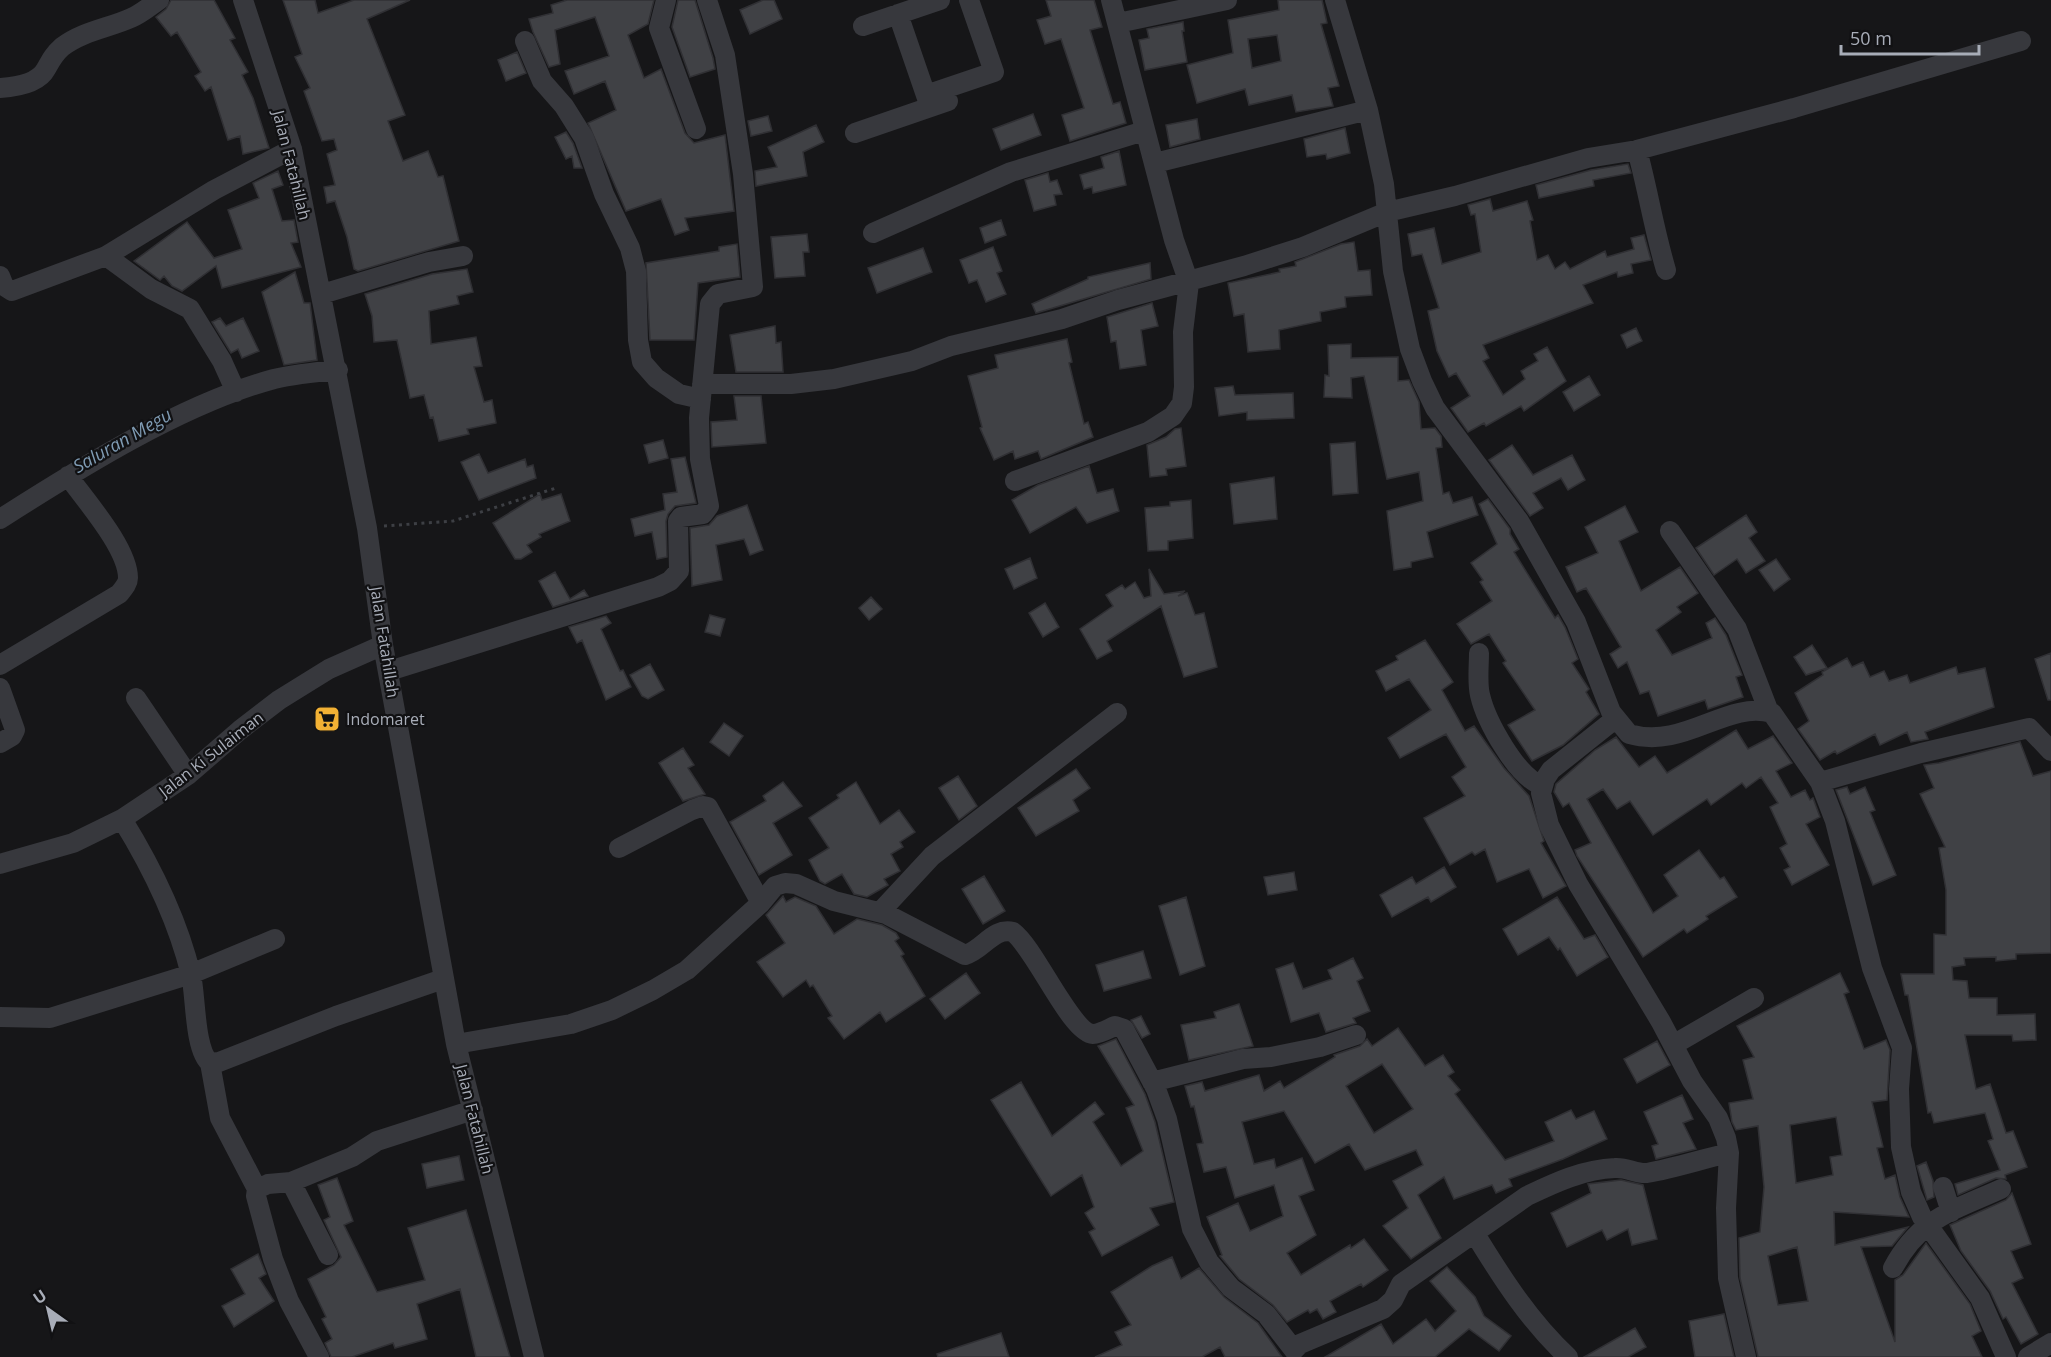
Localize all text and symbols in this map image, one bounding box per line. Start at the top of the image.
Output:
scale bar [1841,18,1979,56]
text: 50 m [1850,26,1892,50]
street label: Jalan Fatahillah [267,106,316,222]
water label: Saluran Megu [68,402,176,478]
street label: Jalan Fatahillah [365,583,405,699]
supermarket icon: Indomaret [312,704,342,734]
street label: Jalan Ki Sulaiman [153,706,268,803]
place label: Indomaret [346,708,425,730]
street label: Jalan Fatahillah [450,1060,499,1176]
north arrow [18,1279,78,1339]
text: U [28,1284,51,1309]

